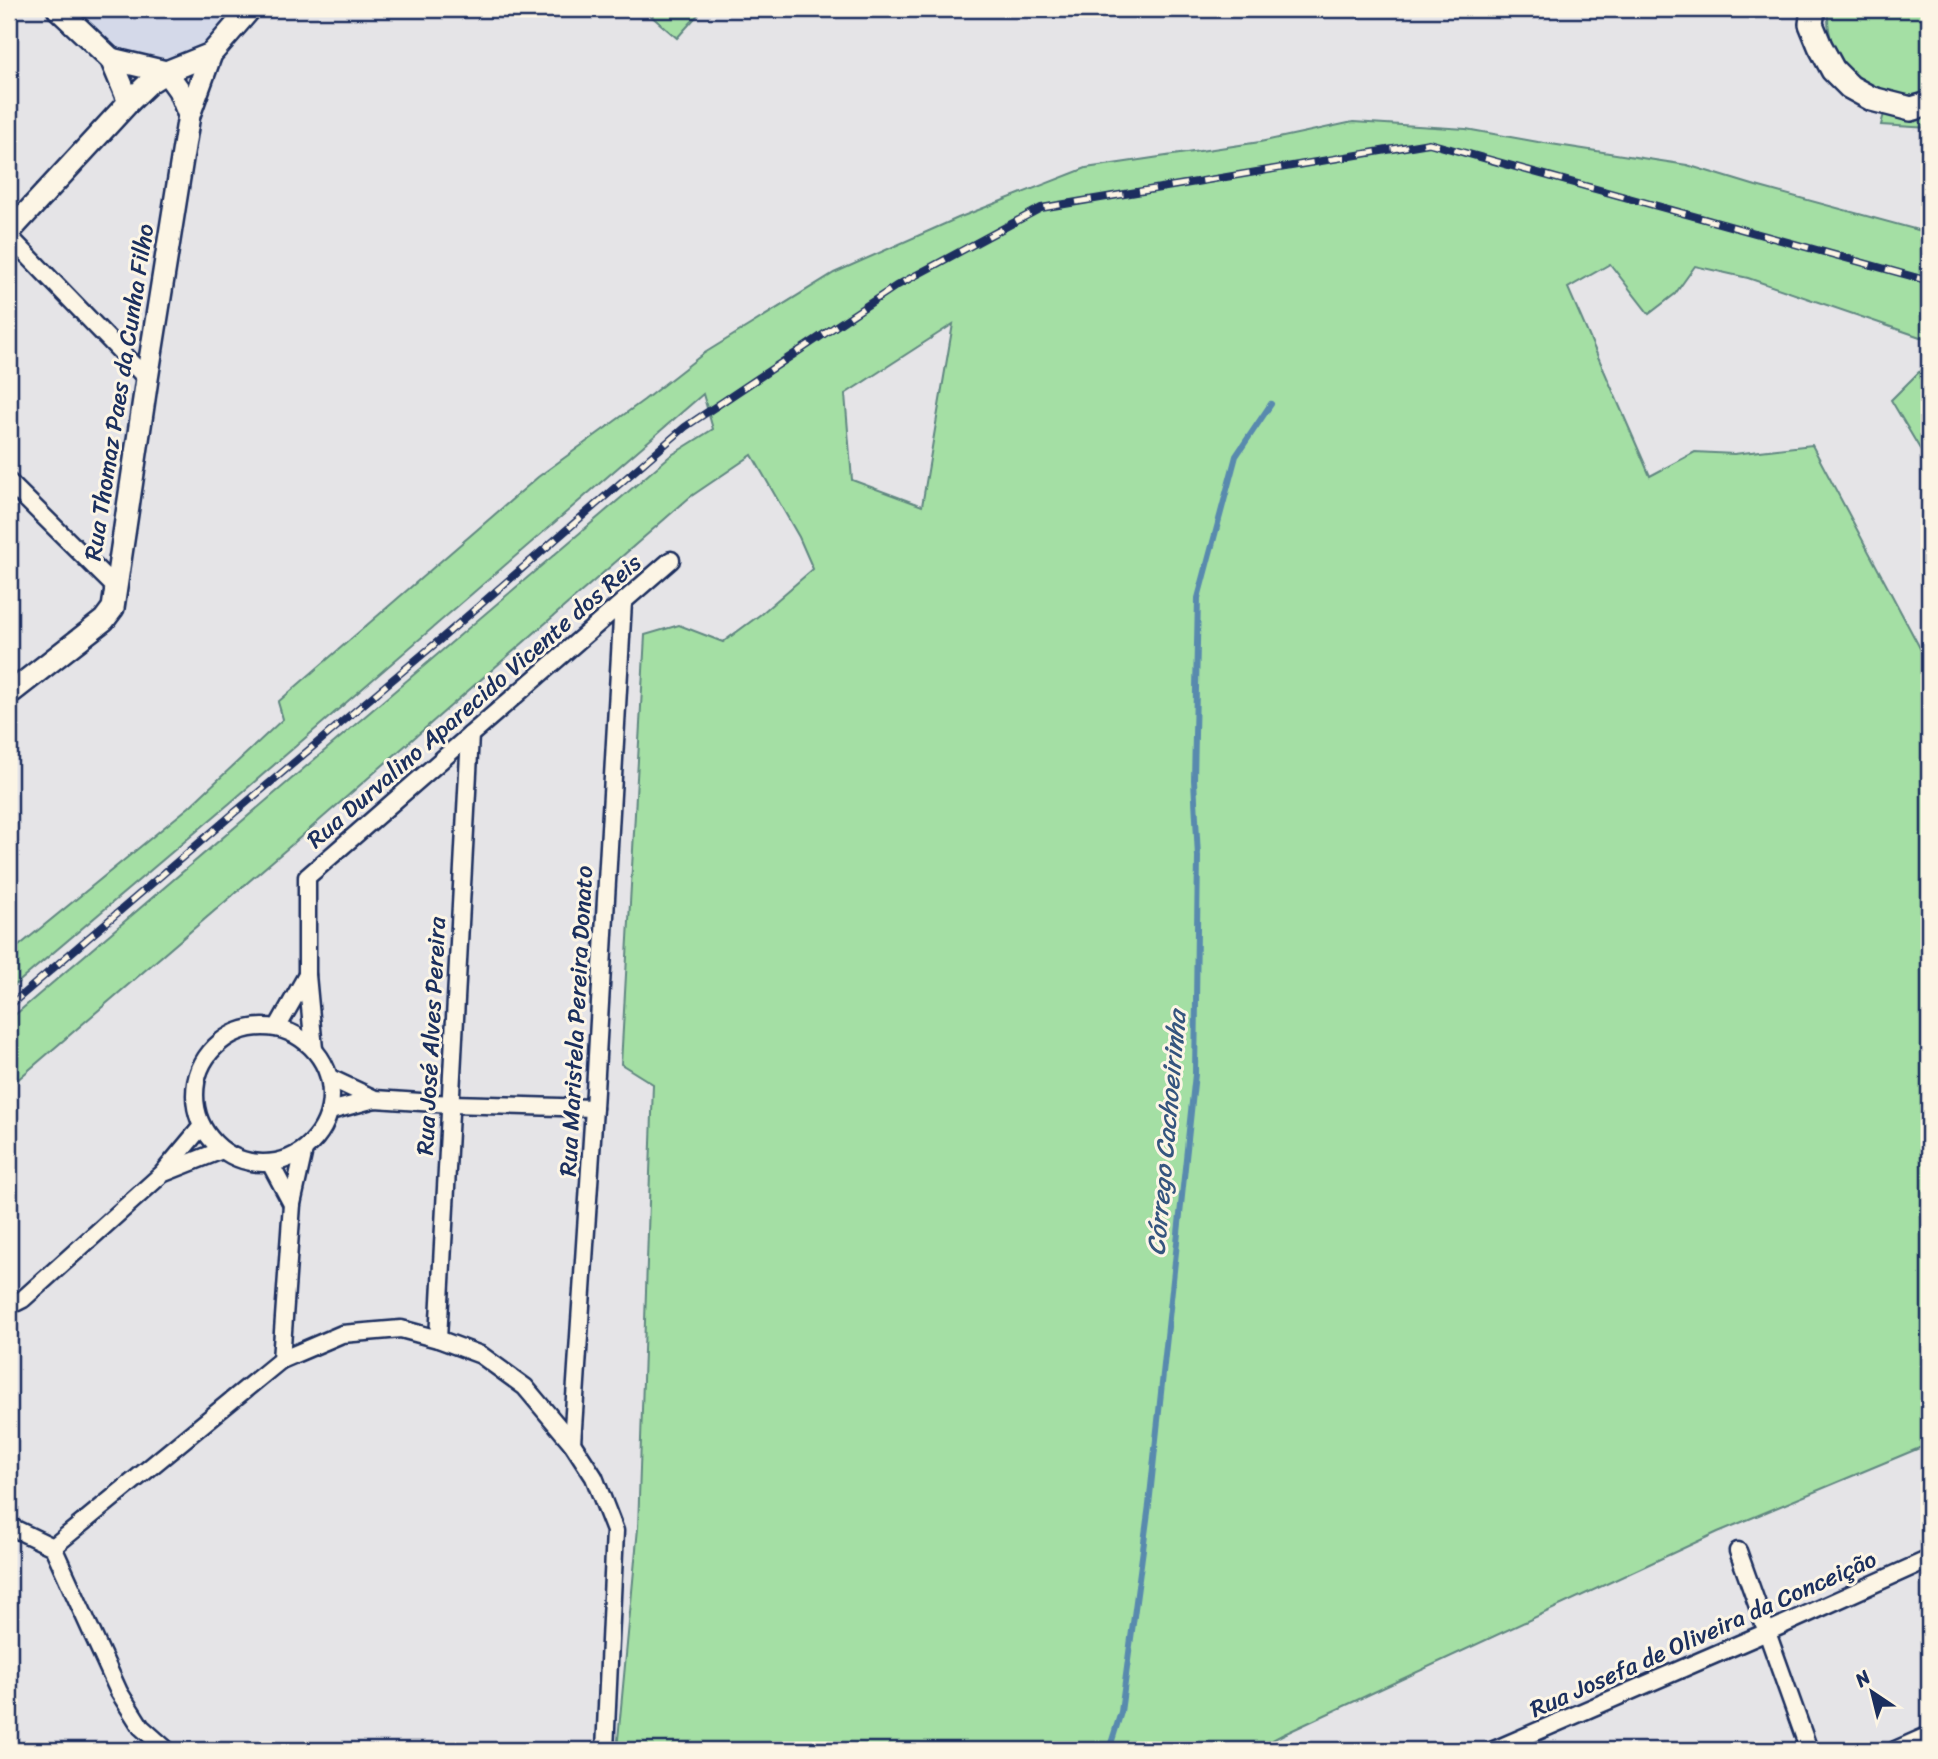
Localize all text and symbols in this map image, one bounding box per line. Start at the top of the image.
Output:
street label: Rua Thomaz Paes da Cunha Filho [72,221,166,563]
street label: Rua Durvalino Aparecido Vicente dos Reis [297,543,651,859]
street label: Rua Maristela Pereira Donato [547,865,605,1177]
street label: Rua José Alves Pereira [404,915,458,1156]
water label: Córrego Cachoeirinha [1132,1006,1200,1257]
street label: Rua Josefa de Oliveira da Conceição [1523,1538,1883,1730]
north arrow [1836,1658,1906,1728]
text: N [1847,1661,1878,1696]

